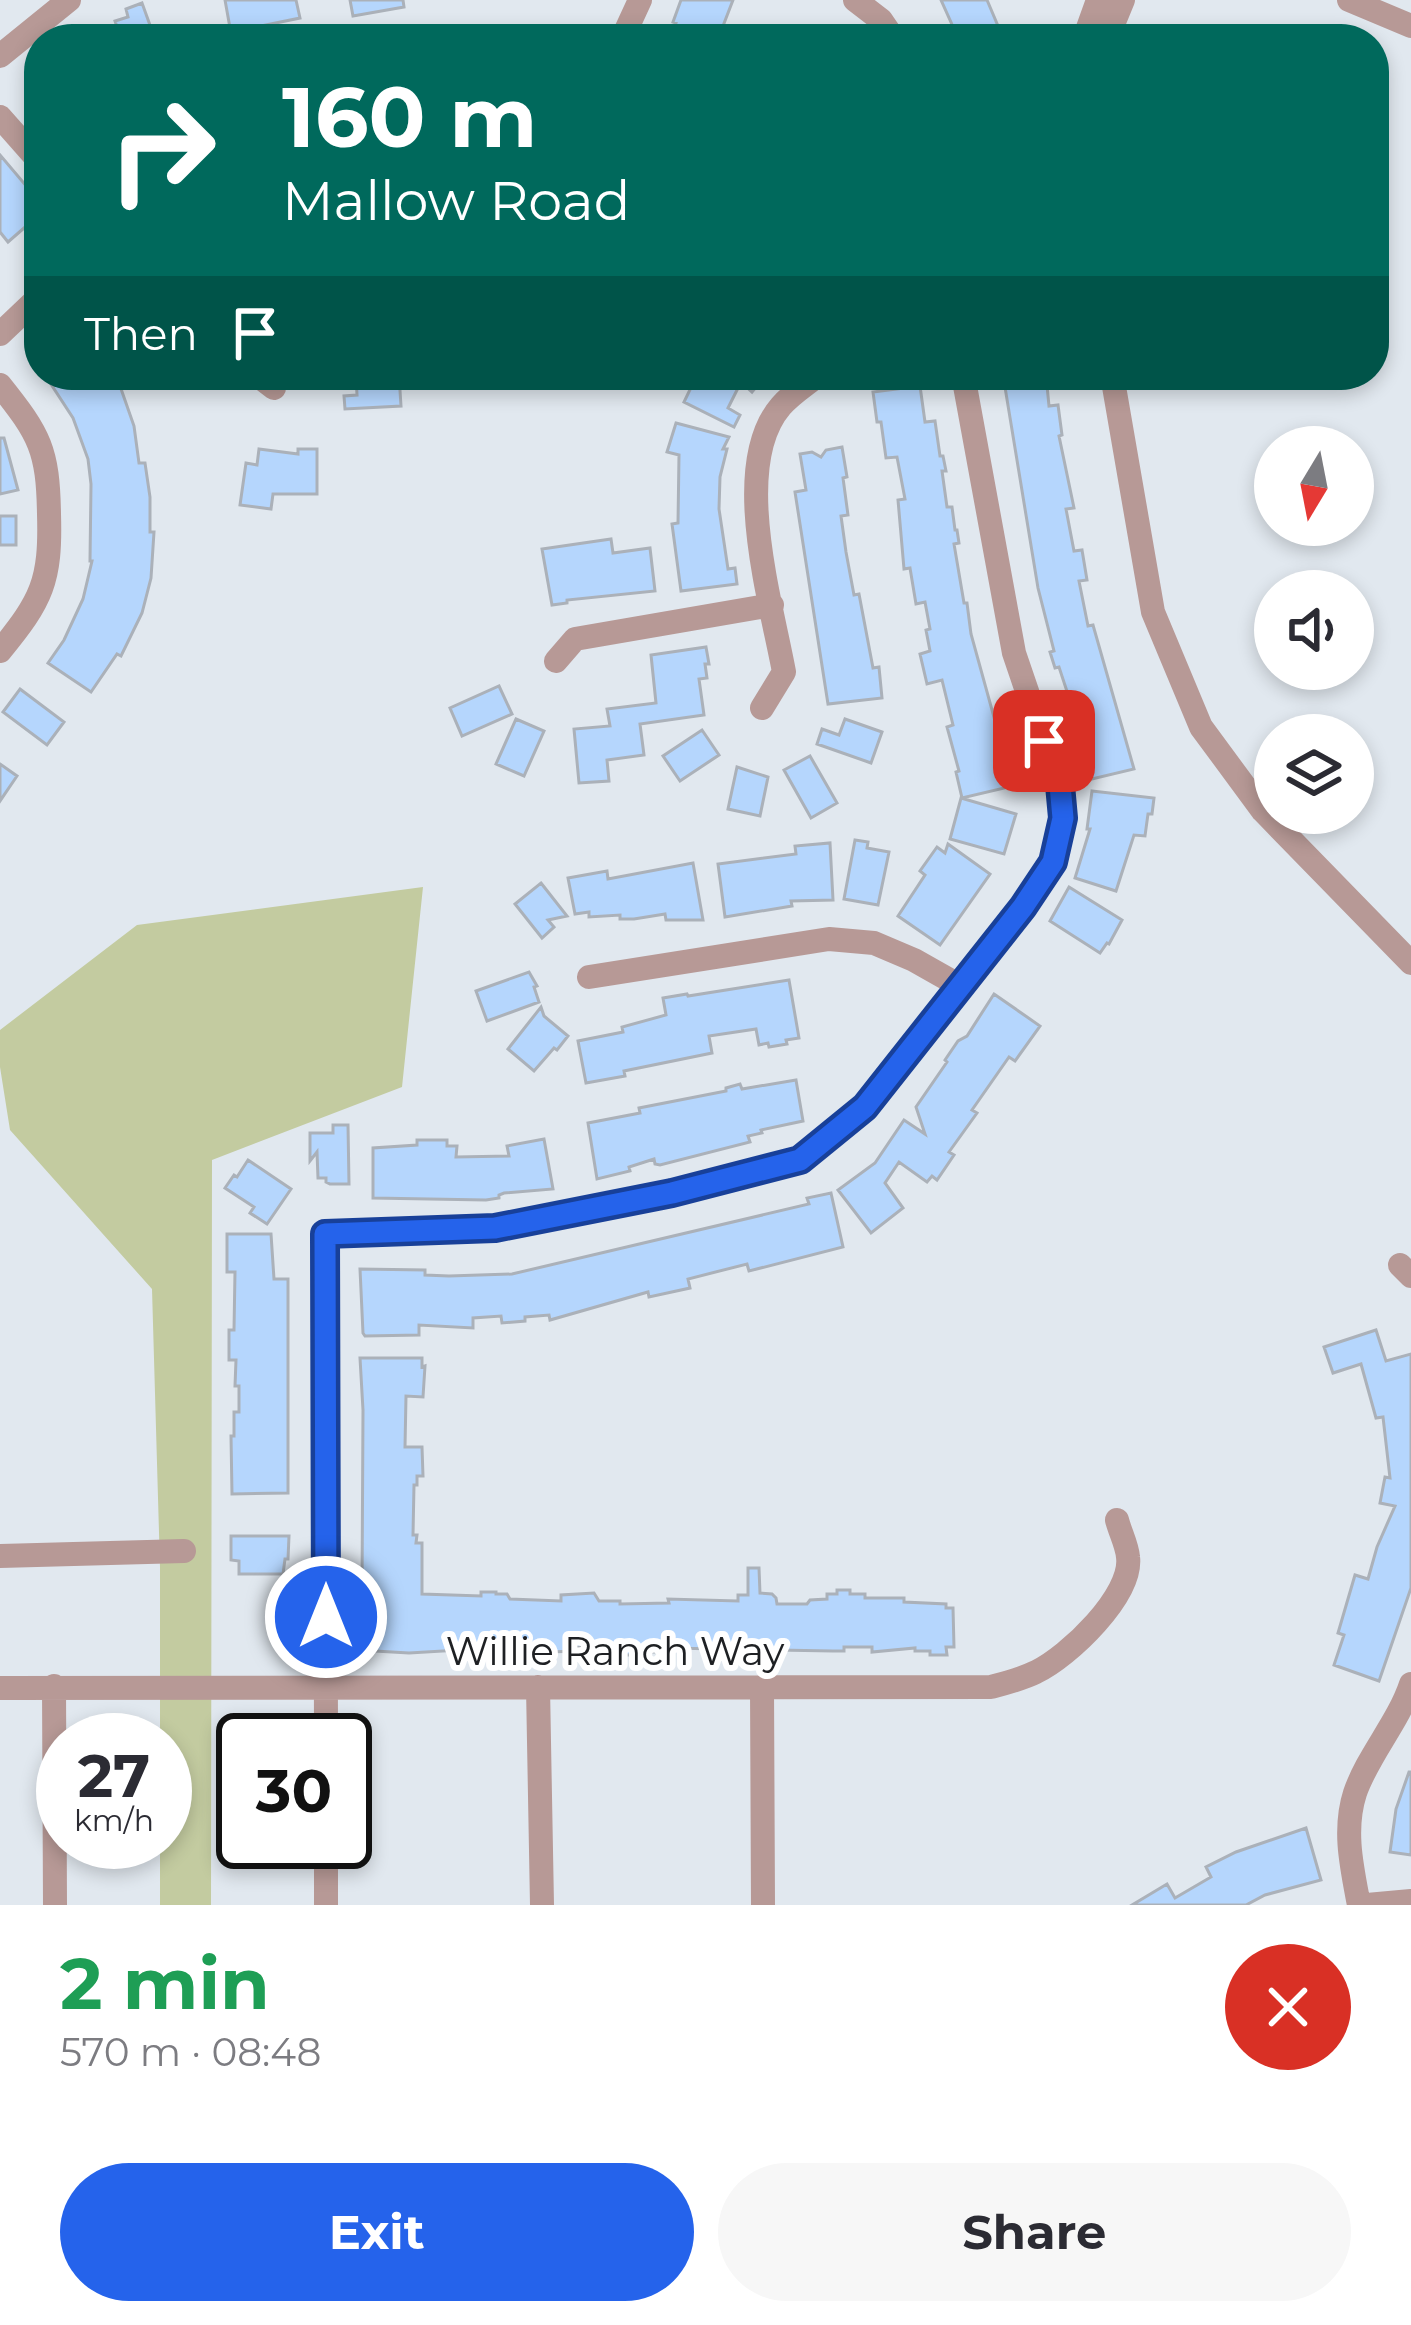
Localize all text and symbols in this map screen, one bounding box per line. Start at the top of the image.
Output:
text: 160 m [282,66,537,168]
icon: right [84,72,240,228]
text: Mallow Road [282,168,630,234]
icon: arrive [222,300,288,366]
text: Then [84,306,198,361]
north arrow [1254,426,1374,546]
map controls [1254,426,1374,834]
button: sound [1254,570,1374,690]
pin [993,690,1095,792]
icon: arrive [1011,708,1077,774]
button: layers [1254,714,1374,834]
position arrow [263,1554,389,1680]
street label: Willie Ranch Way [446,1627,785,1675]
speed limit sign: 30 [216,1713,372,1869]
text: 27 [78,1739,150,1812]
text: km/h [74,1802,154,1839]
text: 2 min [60,1939,270,2027]
button: close [1225,1944,1351,2070]
text: 570 m · 08:48 [60,2028,321,2076]
button: Exit [60,2163,694,2301]
button: Share [718,2163,1351,2301]

